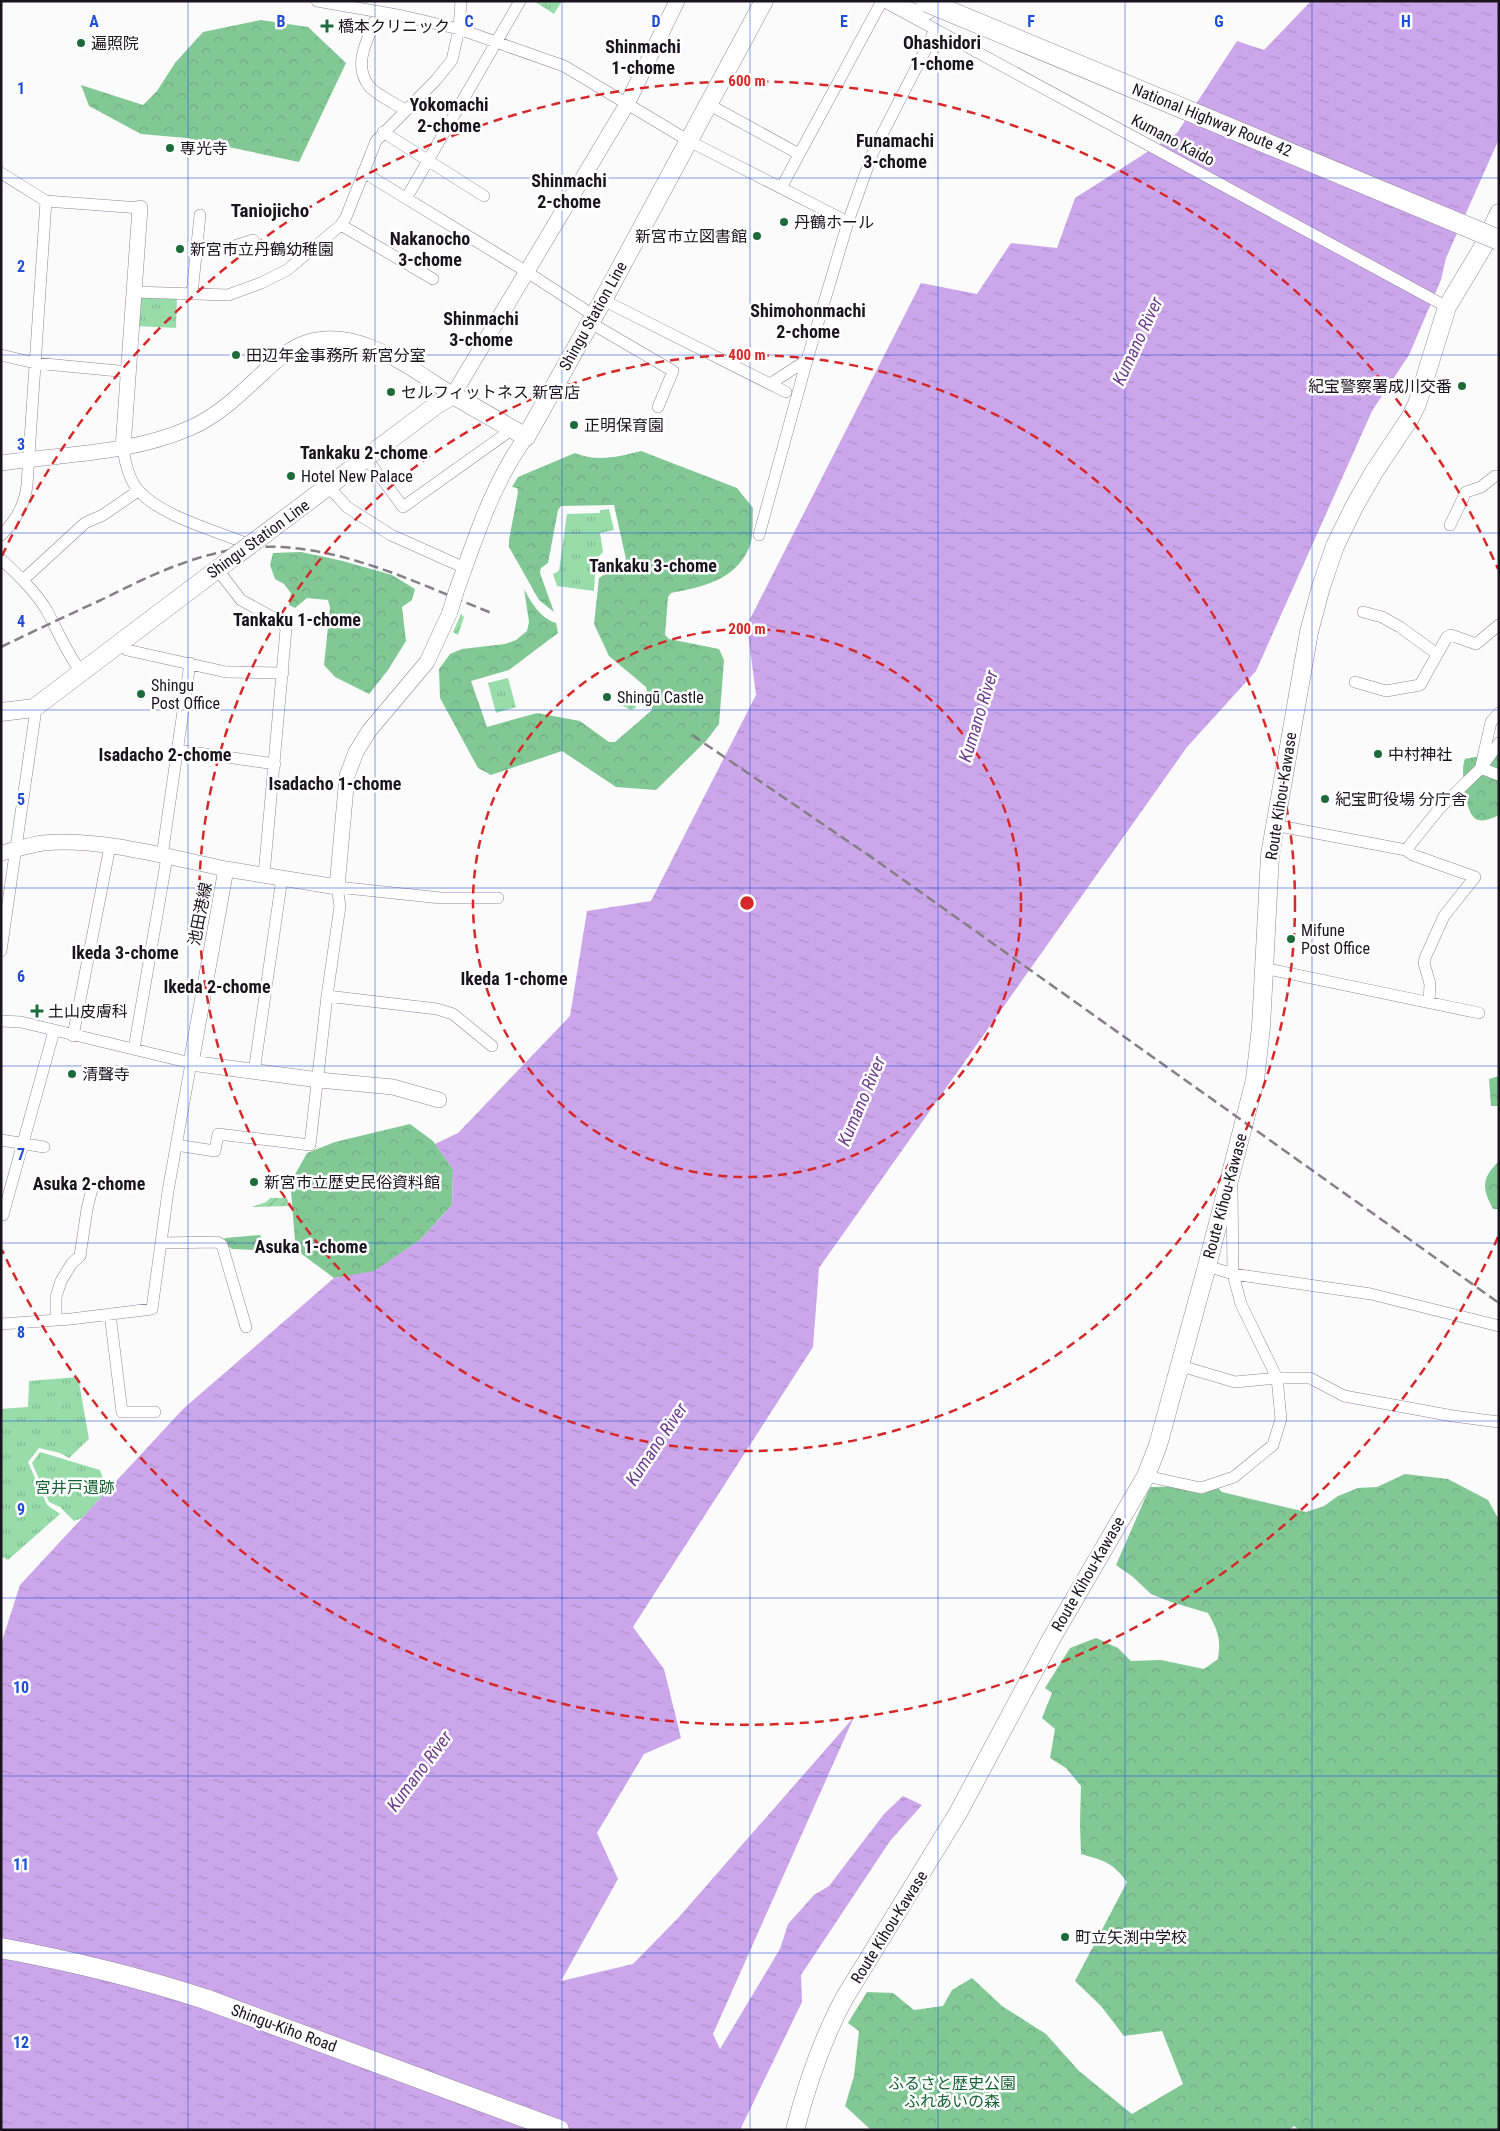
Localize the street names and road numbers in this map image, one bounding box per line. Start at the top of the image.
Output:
street label: National Highway Route 42 [1130,79,1295,161]
street label: Kumano Kaido [1128,110,1218,170]
street label: Shingu Station Line [555,258,631,374]
street label: Shingu Station Line [203,496,313,582]
street label: Route Kihou-Kawase [1262,731,1300,861]
street label: 池田港線 [185,881,215,947]
street label: Route Kihou-Kawase [1199,1131,1251,1261]
street label: Route Kihou-Kawase [1047,1513,1129,1635]
street label: Route Kihou-Kawase [847,1867,931,1987]
street label: Shingu-Kiho Road [229,2000,339,2056]

